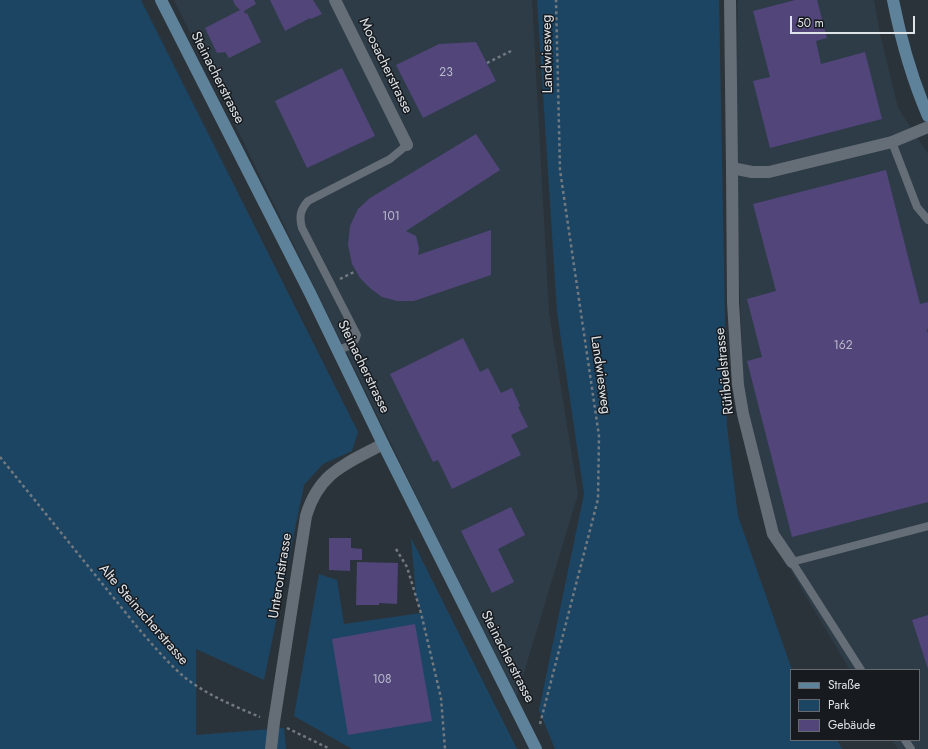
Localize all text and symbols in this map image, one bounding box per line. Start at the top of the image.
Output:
scale bar [792,8,917,34]
street label: Landwiesweg [539,14,557,94]
text: 50 m [797,14,824,32]
street label: Moosacherstrasse [355,16,415,116]
street label: Steinacherstrasse [187,29,247,127]
house number: 23 [439,66,453,80]
house number: 101 [382,210,400,224]
street label: Steinacherstrasse [333,318,393,416]
street label: Rütibüelstrasse [712,327,738,415]
street label: Landwiesweg [586,335,614,415]
house number: 162 [833,339,853,353]
street label: Unterortstrasse [266,532,296,620]
street label: Alte Steinacherstrasse [95,561,191,669]
street label: Steinacherstrasse [477,608,537,706]
legend [790,669,920,741]
house number: 108 [372,673,392,687]
text: Straße [828,676,860,694]
text: Park [828,696,849,714]
text: Gebäude [828,716,875,734]

